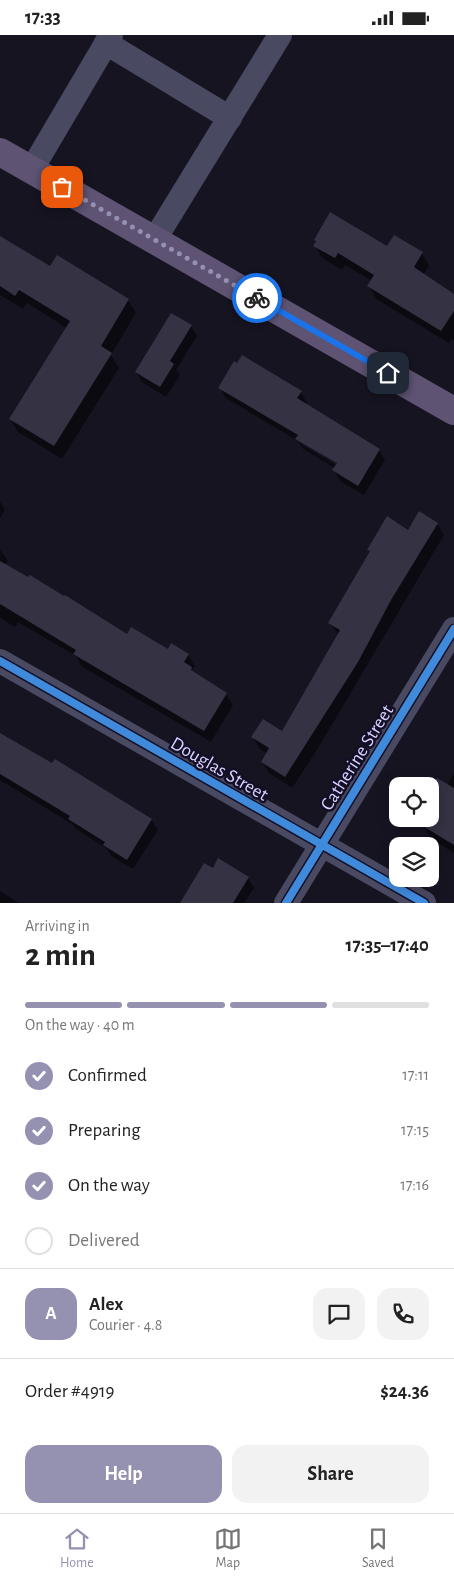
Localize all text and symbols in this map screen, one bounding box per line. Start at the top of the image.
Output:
text: 17:33 [25,8,61,27]
pin [41,166,83,208]
icon: bag [48,173,76,201]
courier [232,273,282,323]
icon: bike [243,284,271,312]
pin [367,352,409,394]
icon: home [374,359,402,387]
street label: Catherine Street [317,702,397,814]
street label: Douglas Street [167,734,271,805]
map controls [389,777,439,887]
button: locate [389,777,439,827]
button: layers [389,837,439,887]
text: Arriving in [25,918,90,934]
text: 17:35–17:40 [346,936,429,955]
text: 2 min [25,939,96,971]
text: On the way · 40 m [25,1017,135,1033]
icon: check [25,1062,53,1090]
text: Confirmed [68,1066,147,1085]
text: 17:11 [402,1067,429,1083]
icon: check [25,1117,53,1145]
text: Preparing [68,1121,141,1140]
text: 17:15 [401,1122,429,1138]
icon: check [25,1172,53,1200]
text: On the way [68,1176,150,1195]
text: 17:16 [400,1177,429,1193]
text: Delivered [68,1231,140,1250]
button: chat [313,1288,365,1340]
button: phone [377,1288,429,1340]
text: Alex [89,1295,123,1314]
text: A [45,1304,57,1323]
text: Courier · 4.8 [89,1317,162,1333]
text: Order #4919 [25,1382,114,1401]
text: $24.36 [380,1382,429,1401]
button: Help [25,1445,222,1503]
button: Share [232,1445,429,1503]
tab: Home [60,1525,94,1572]
tab: Map [214,1525,242,1572]
tab: Saved [362,1525,394,1572]

